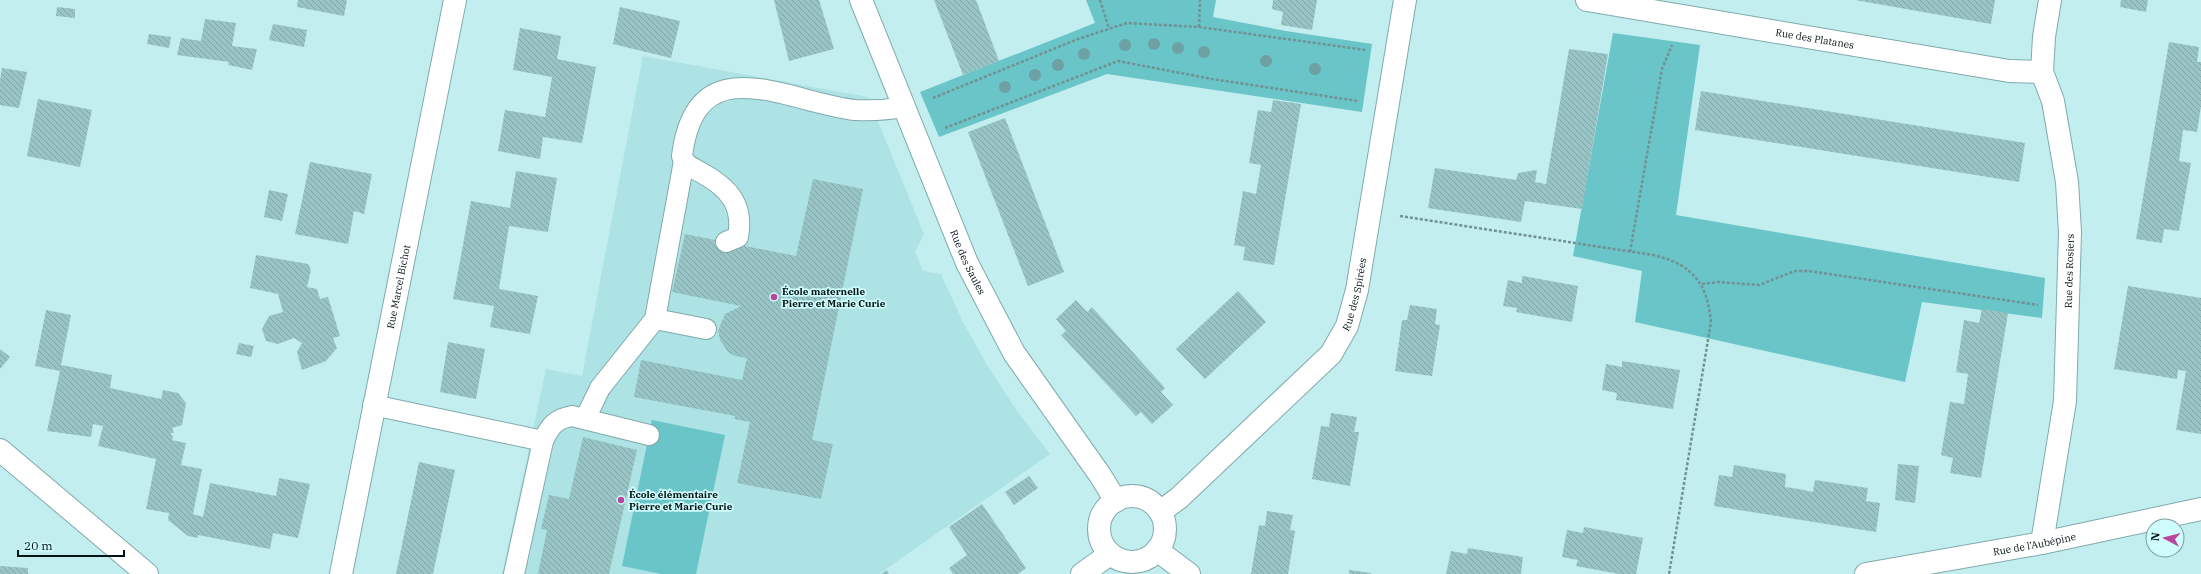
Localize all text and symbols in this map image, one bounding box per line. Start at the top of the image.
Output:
street label: Rue des Platanes [1774,25,1855,51]
street label: Rue des Saules [948,228,989,297]
street label: Rue des Rosiers [2061,234,2076,308]
street label: Rue Marcel Bichot [383,243,413,330]
street label: Rue des Spirées [1339,257,1369,333]
place label: École maternelle Pierre et Marie Curie [782,285,886,310]
marker: École maternelle Pierre et Marie Curie [769,292,779,302]
place label: École élémentaire Pierre et Marie Curie [629,488,733,513]
marker: École élémentaire Pierre et Marie Curie [616,495,626,505]
north arrow [2145,518,2185,558]
street label: Rue de l’Aubépine [1992,529,2077,558]
text: N [2148,531,2163,542]
scale bar [18,532,124,558]
text: 20 m [24,538,53,553]

